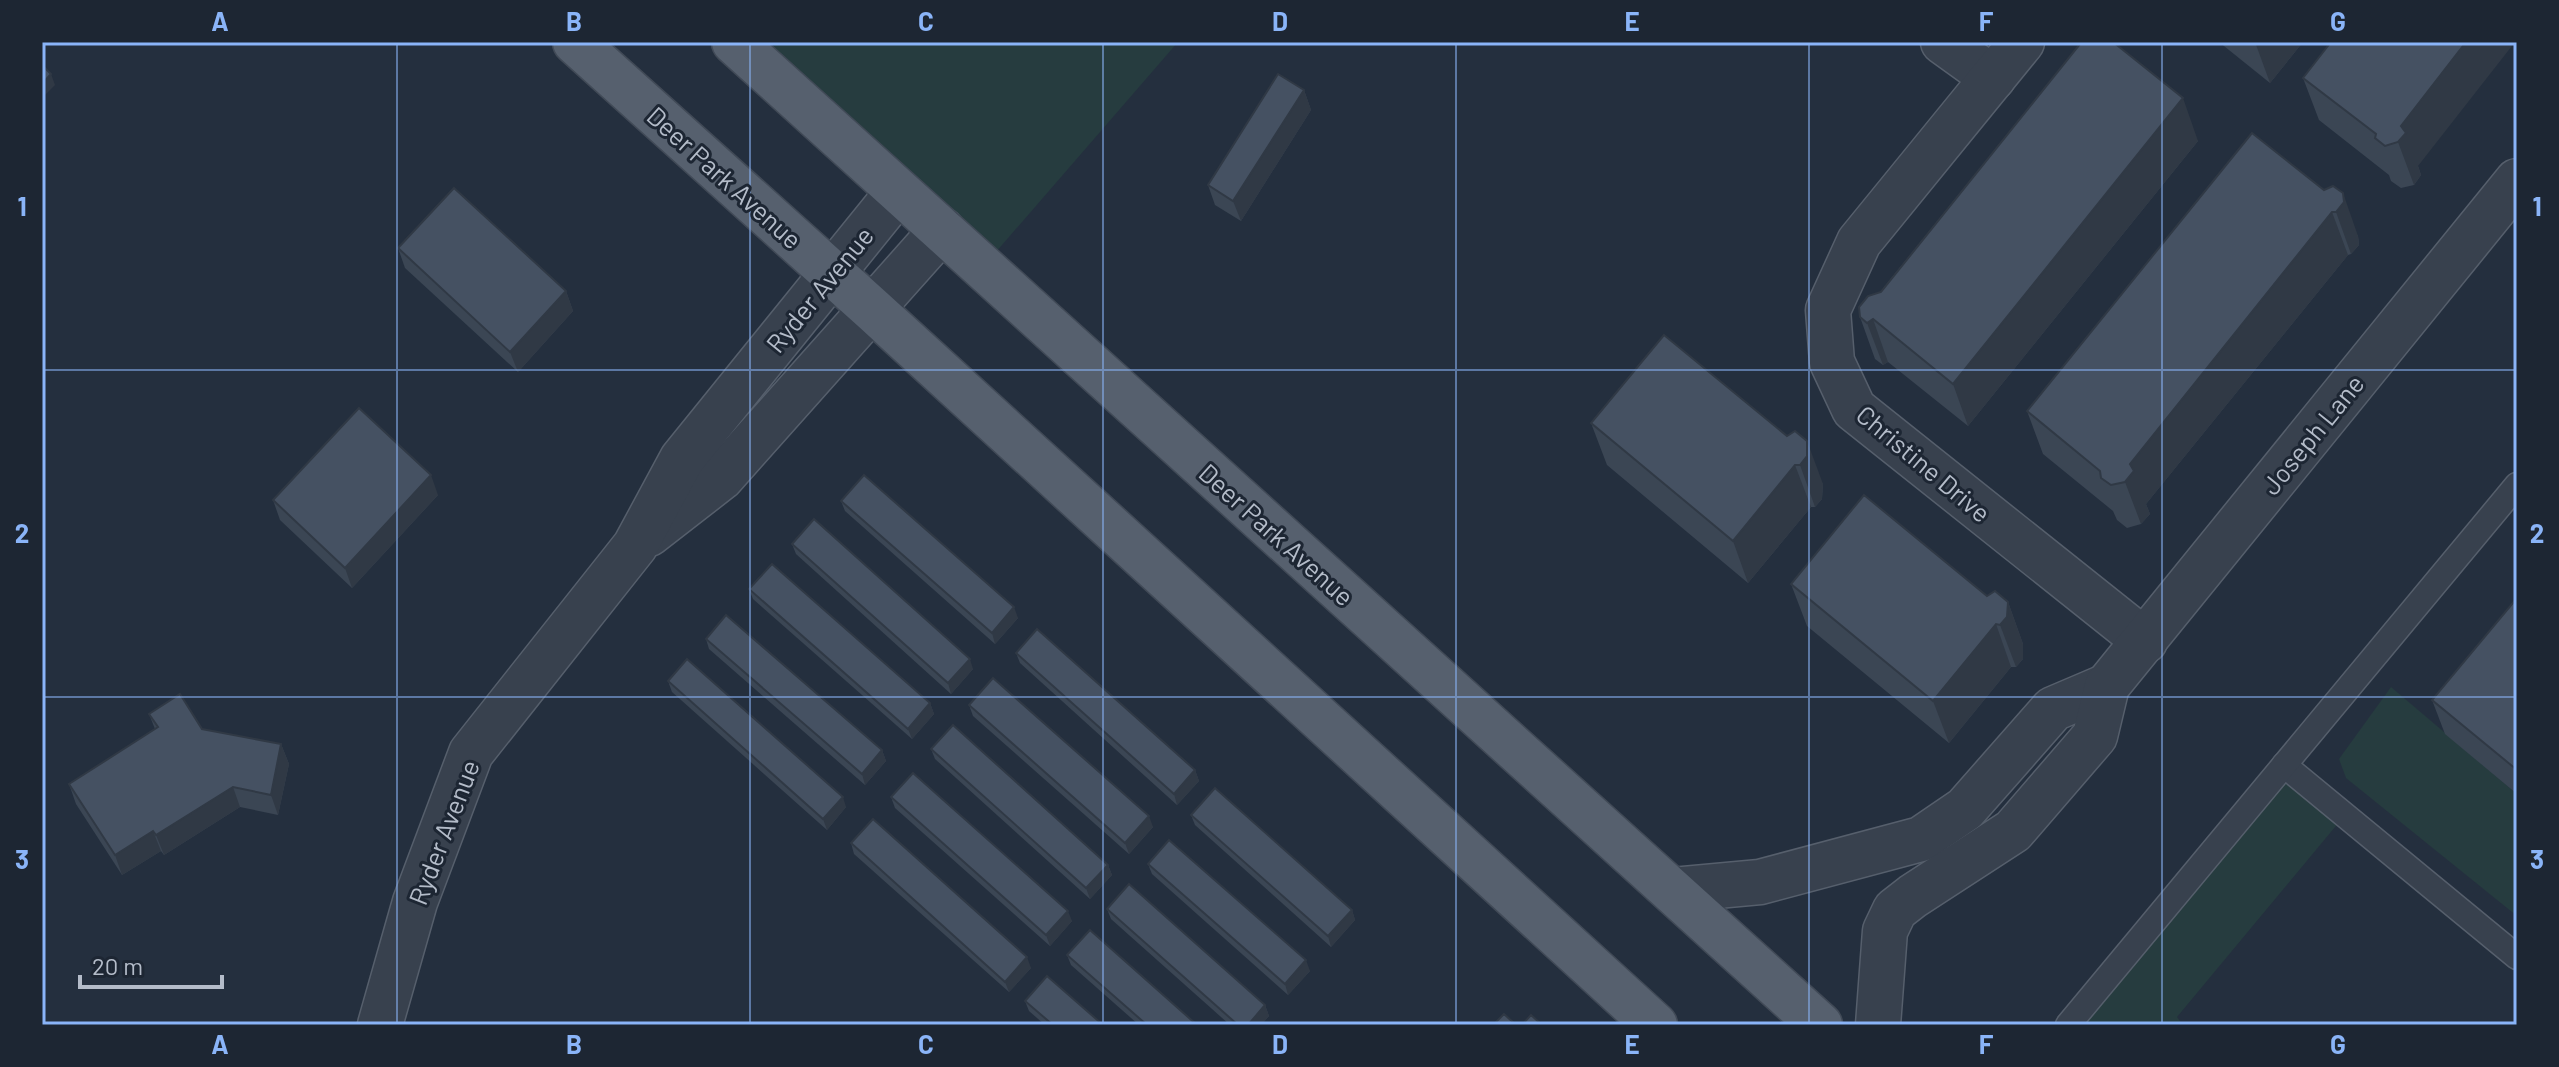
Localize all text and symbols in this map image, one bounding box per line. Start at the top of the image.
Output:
text: A [211,5,229,36]
text: B [566,5,582,36]
text: C [918,5,934,36]
text: D [1272,5,1288,36]
text: E [1624,5,1640,36]
text: F [1979,5,1994,36]
text: G [2330,5,2346,36]
street label: Deer Park Avenue [641,99,809,255]
text: 1 [17,190,27,221]
text: 1 [2532,190,2542,221]
street label: Ryder Avenue [759,220,879,358]
street label: Joseph Lane [2254,368,2370,500]
street label: Christine Drive [1851,398,1997,528]
street label: Deer Park Avenue [1193,456,1361,612]
text: 2 [15,517,29,548]
text: 2 [2530,517,2544,548]
street label: Ryder Avenue [401,755,485,909]
text: 3 [15,843,29,874]
text: 3 [2530,843,2544,874]
scale bar [80,939,222,989]
text: 20 m [92,951,143,980]
text: A [211,1028,229,1059]
text: B [566,1028,582,1059]
text: C [918,1028,934,1059]
text: D [1272,1028,1288,1059]
text: E [1624,1028,1640,1059]
text: F [1979,1028,1994,1059]
text: G [2330,1028,2346,1059]

